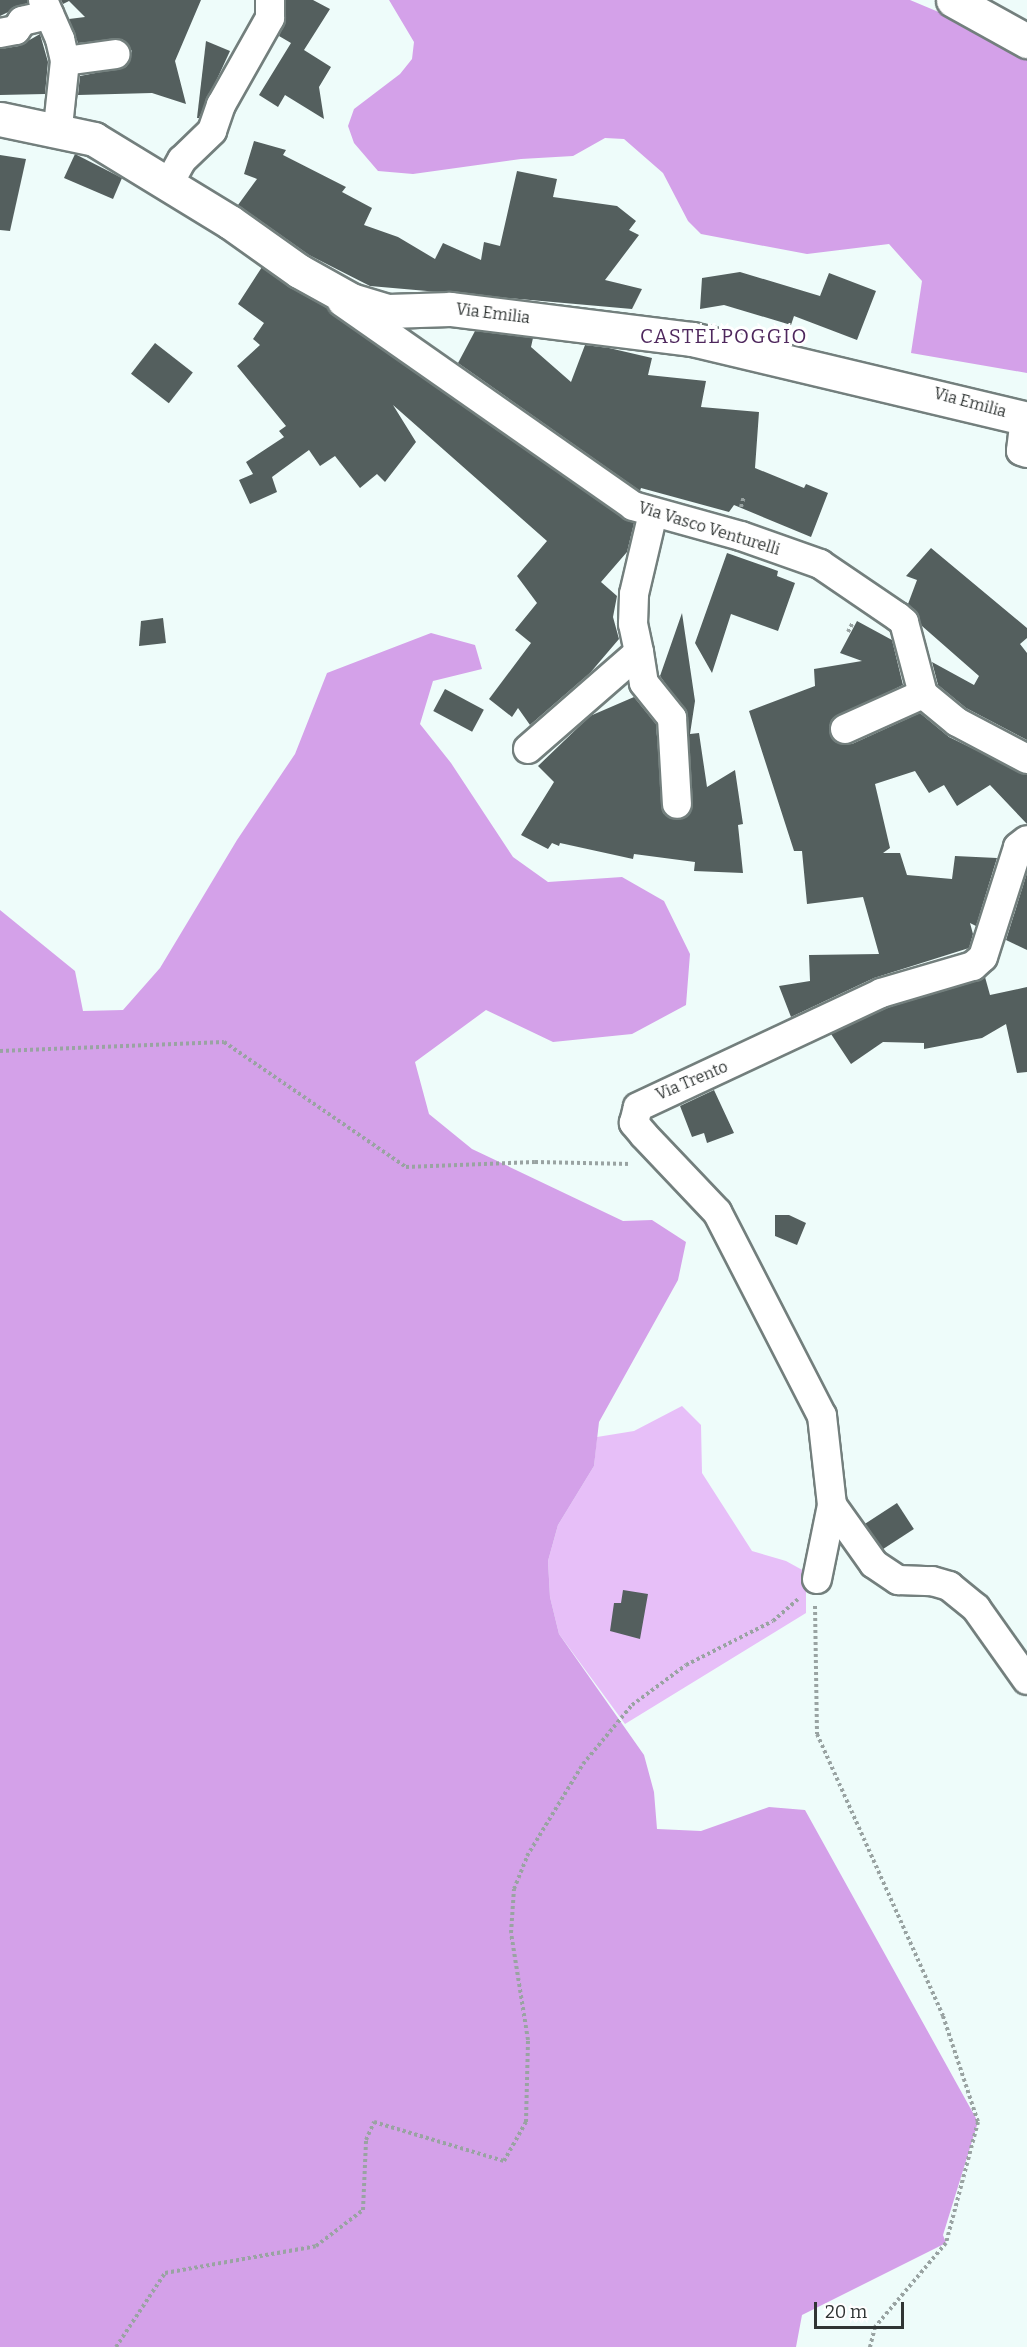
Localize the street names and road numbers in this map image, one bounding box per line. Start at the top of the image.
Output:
street label: Via Emilia [455,300,531,328]
street label: Via Emilia [931,384,1009,422]
street label: Via Vasco Venturelli [636,498,782,560]
street label: Via Trento [653,1057,731,1105]

